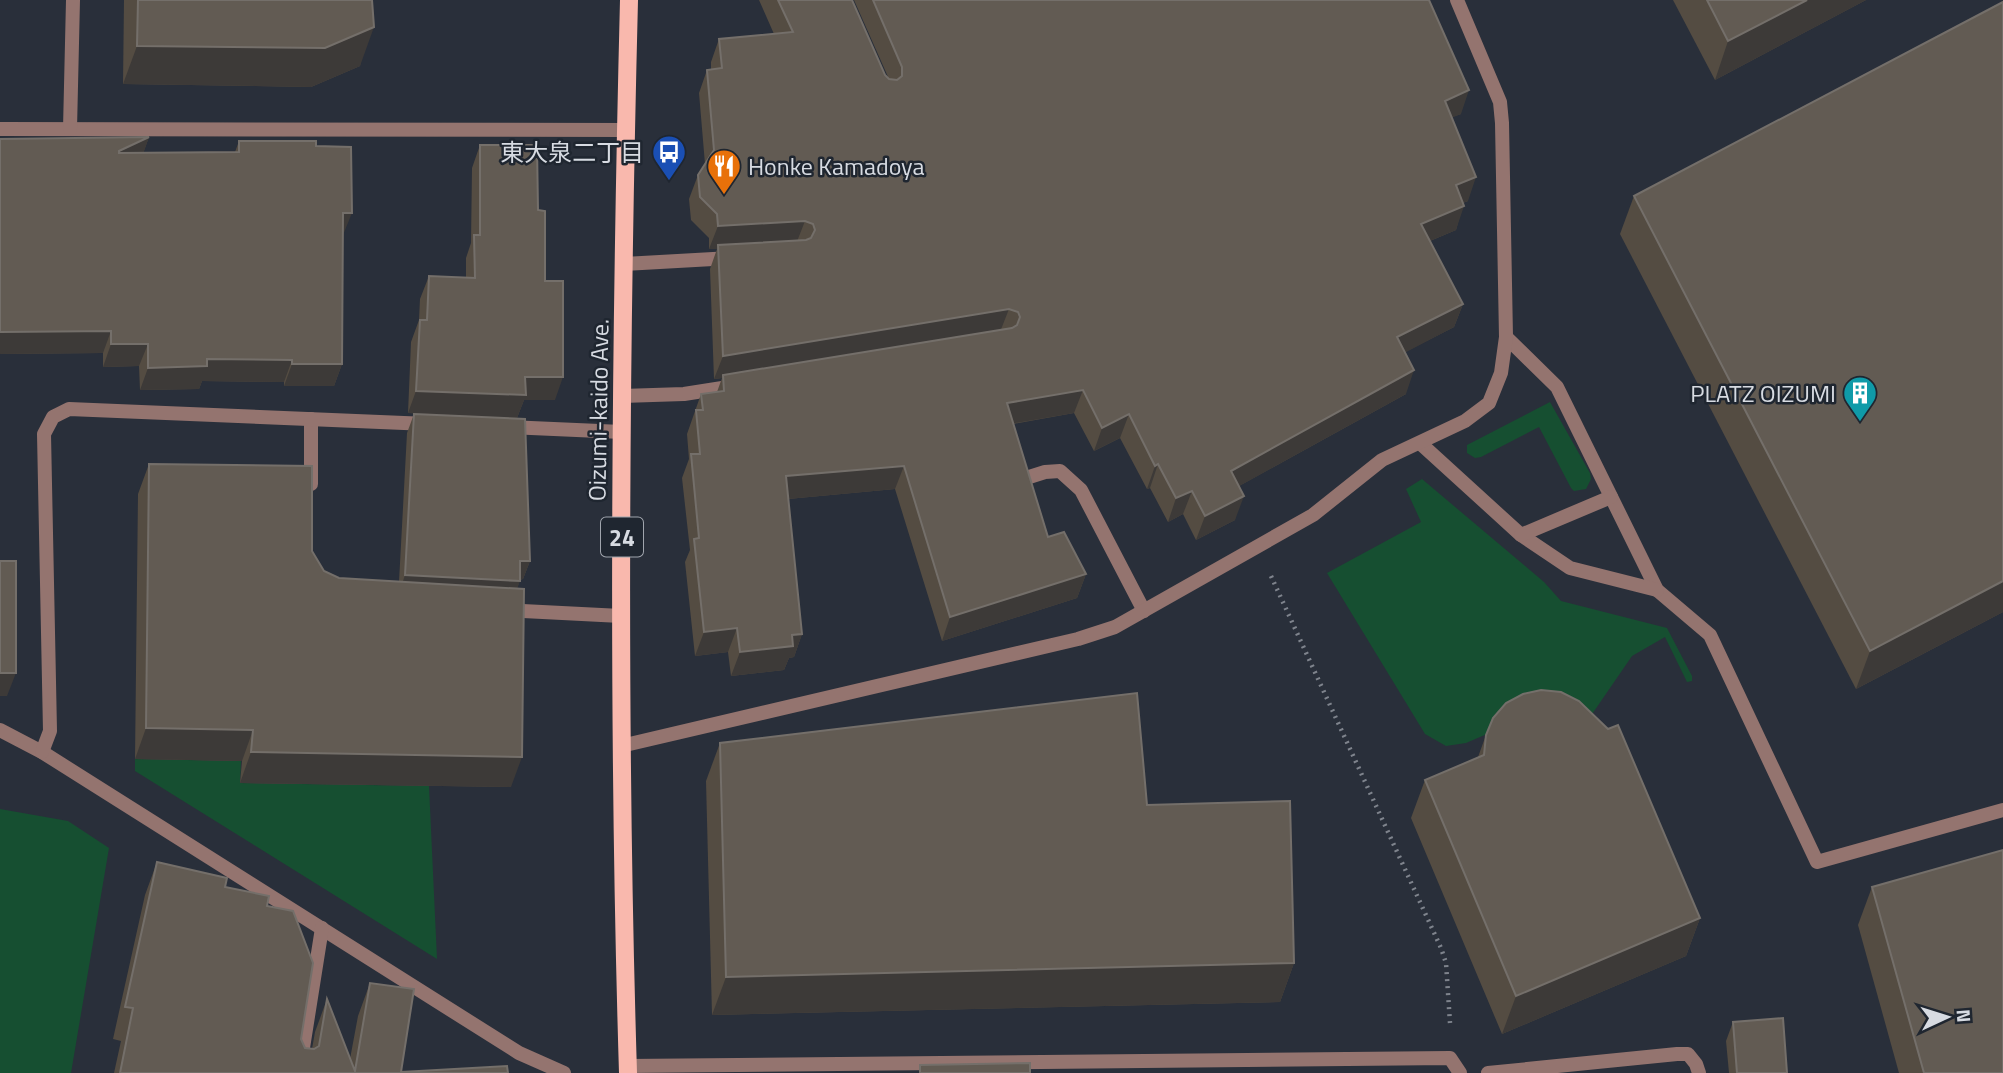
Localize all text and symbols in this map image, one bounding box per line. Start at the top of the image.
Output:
bus stop icon: 東大泉二丁目 [650,133,688,182]
place label: 東大泉二丁目 [500,134,644,170]
restaurant icon: Honke Kamadoya [705,147,743,196]
place label: Honke Kamadoya [748,148,925,184]
street label: Oizumi-kaido Ave. [578,318,618,502]
building icon: PLATZ OIZUMI [1841,374,1879,423]
place label: PLATZ OIZUMI [1690,375,1836,411]
road number: 24 [601,517,643,556]
north arrow [1912,982,1982,1052]
text: N [1950,1008,1979,1023]

